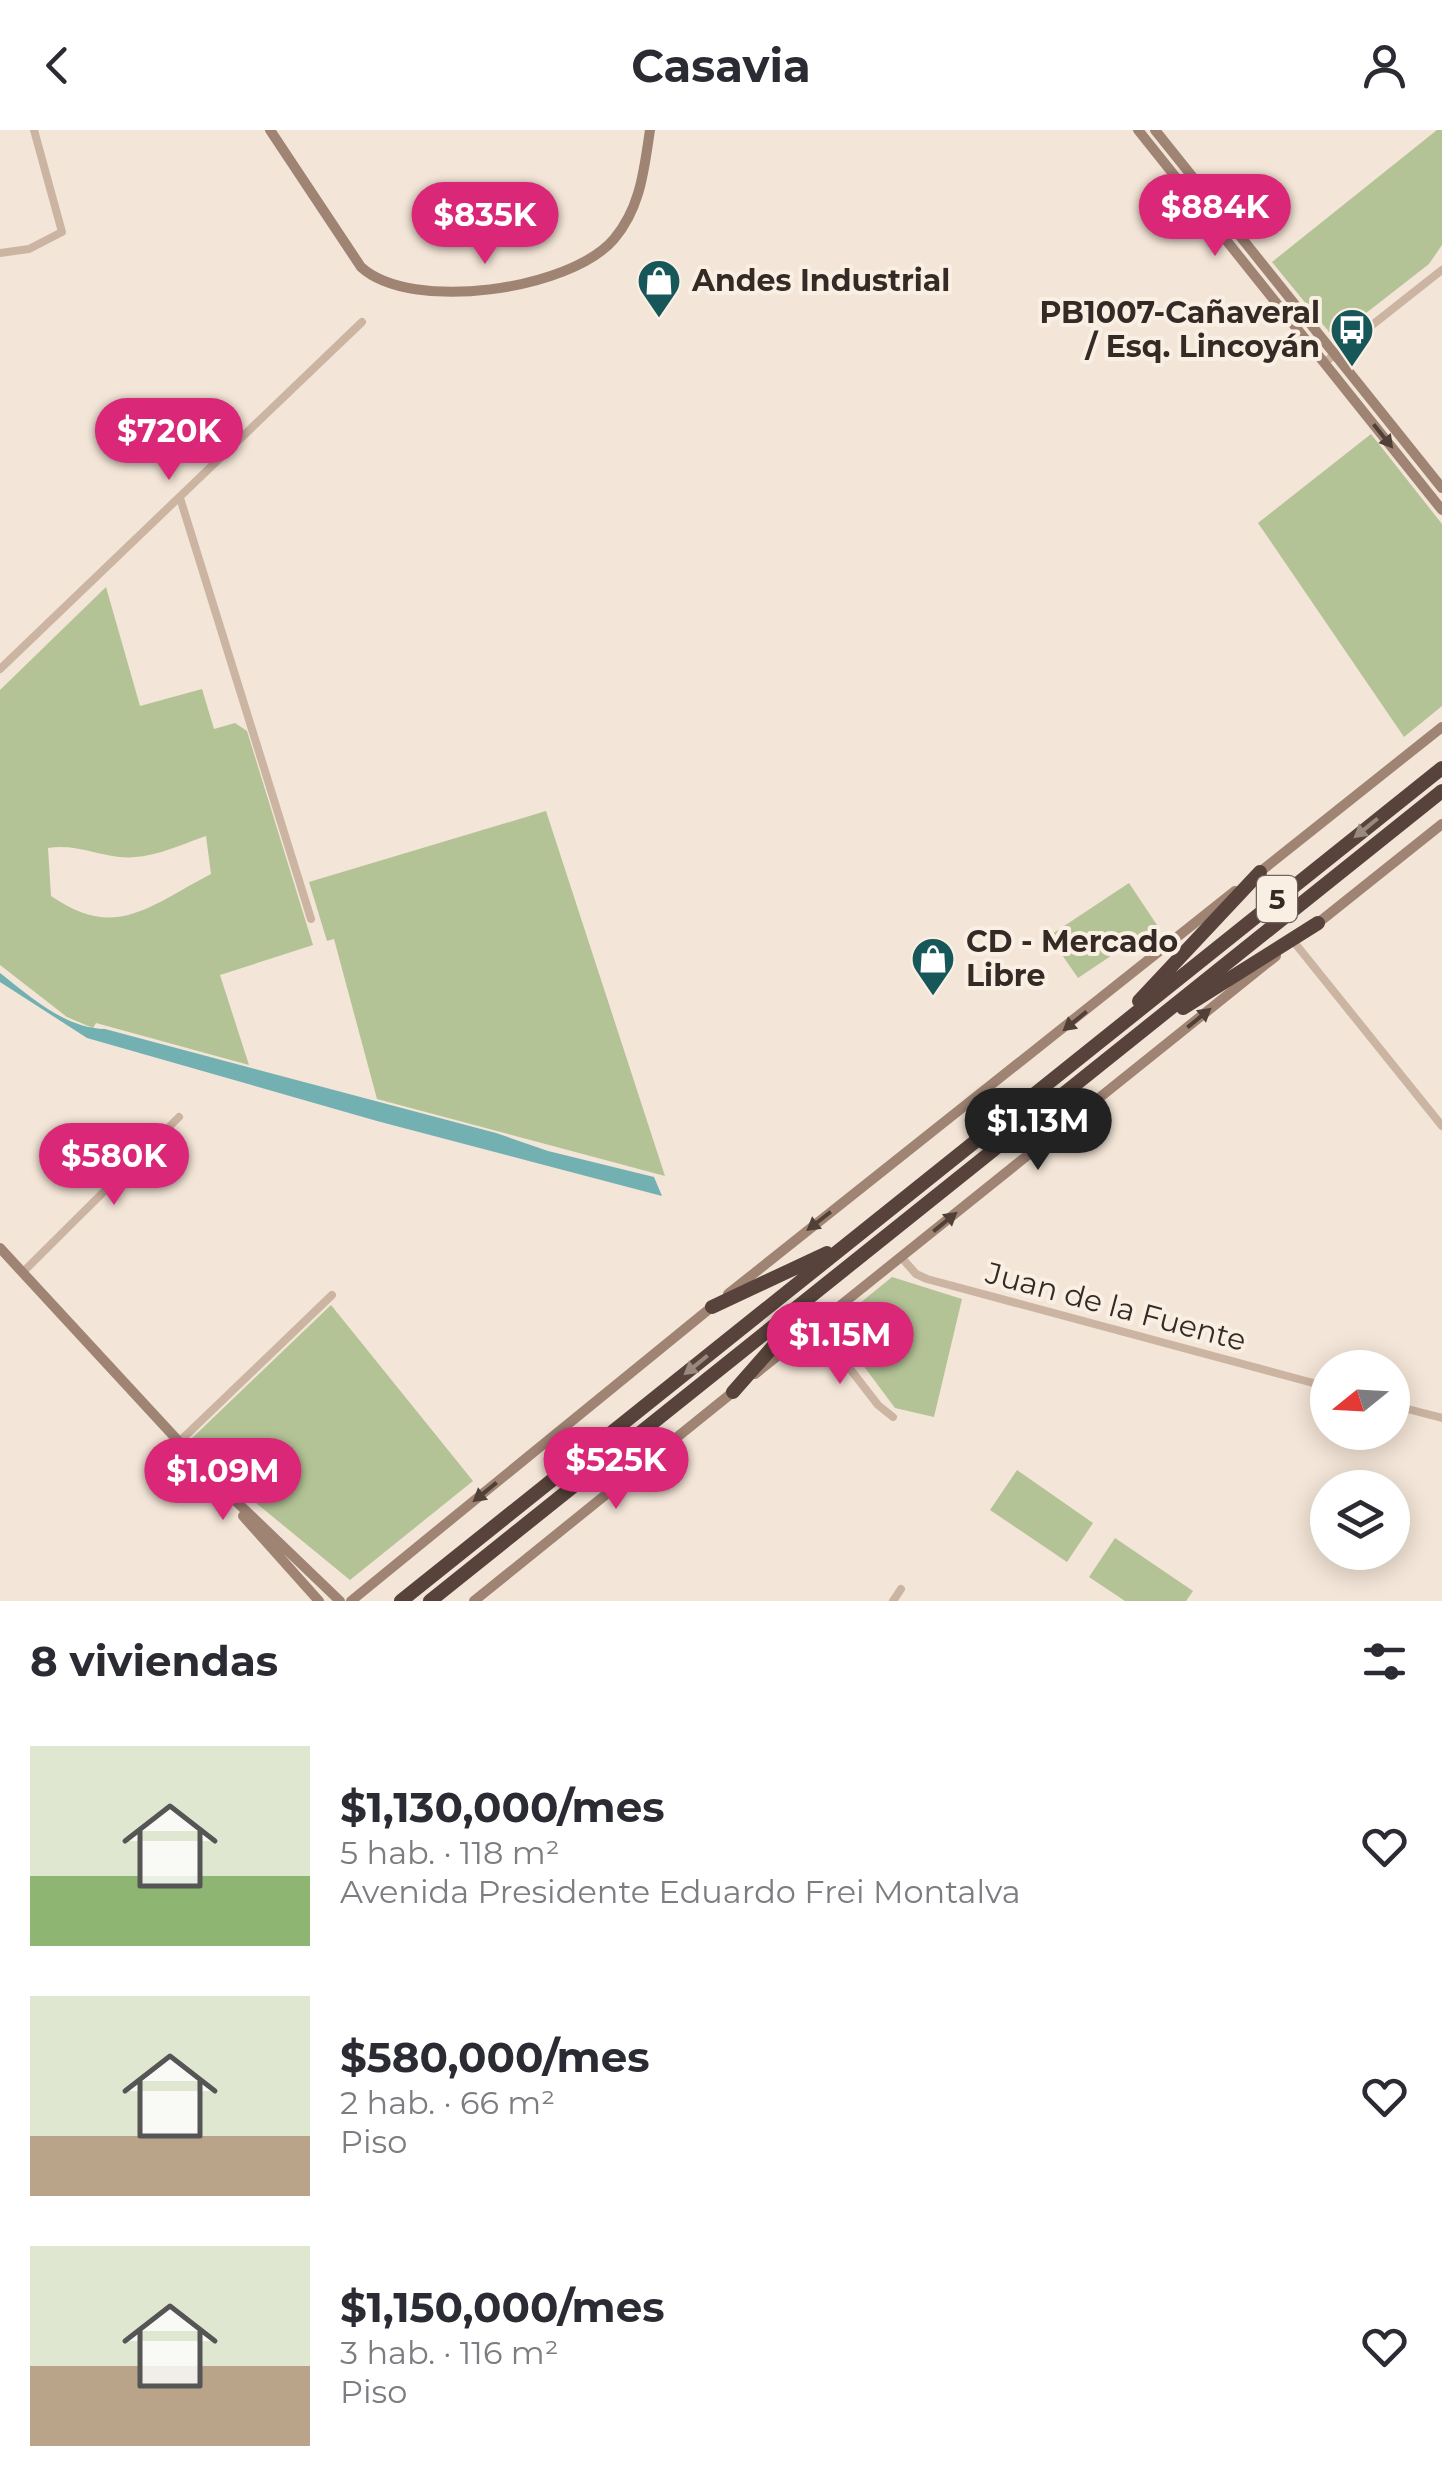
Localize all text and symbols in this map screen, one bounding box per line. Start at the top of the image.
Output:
icon: back [30,38,85,93]
text: Casavia [631,38,811,93]
icon: person [1357,38,1412,93]
pin: $884K [1145,174,1285,259]
pin: $835K [415,182,555,267]
text: $884K [1161,187,1269,226]
text: $835K [434,195,536,234]
shop icon: Andes Industrial [636,258,682,319]
place label: Andes Industrial [691,262,950,299]
place label: PB1007-Cañaveral / Esq. Lincoyán [1039,294,1320,365]
bus stop icon: PB1007-Cañaveral / Esq. Lincoyán [1329,307,1375,368]
pin: $720K [99,398,239,483]
text: $720K [117,411,221,450]
one-way arrow [1372,424,1393,449]
one-way arrow [1353,818,1379,839]
road number: 5 [1257,876,1297,922]
place label: CD - Mercado Libre [966,923,1178,994]
shop icon: CD - Mercado Libre [910,936,956,997]
one-way arrow [1186,1008,1211,1029]
one-way arrow [1062,1010,1088,1030]
pin: $1.13M [957,1088,1119,1173]
text: $1.13M [987,1101,1089,1140]
pin: $580K [44,1123,184,1208]
text: $580K [61,1136,167,1175]
one-way arrow [807,1211,833,1232]
one-way arrow [933,1212,958,1233]
street label: Juan de la Fuente [981,1254,1250,1359]
pin: $1.15M [759,1302,921,1387]
text: $1.15M [789,1315,891,1354]
north arrow [1310,1350,1410,1450]
map controls [1310,1350,1410,1570]
one-way arrow [684,1354,709,1375]
pin: $525K [546,1427,686,1512]
pin: $1.09M [142,1438,304,1523]
text: $525K [566,1440,666,1479]
text: $1.09M [166,1451,280,1490]
button: layers [1310,1470,1410,1570]
one-way arrow [472,1481,498,1502]
icon: filters [1357,1634,1412,1689]
text: 8 viviendas [30,1635,278,1687]
text: $1,130,000/mes [340,1781,664,1833]
icon: home [110,1786,230,1906]
icon: heart [1357,1819,1412,1874]
text: 5 hab. · 118 m² [340,1833,559,1872]
text: Avenida Presidente Eduardo Frei Montalva [340,1872,1021,1911]
text: $580,000/mes [340,2031,649,2083]
icon: home [110,2036,230,2156]
icon: heart [1357,2069,1412,2124]
text: 2 hab. · 66 m² [340,2083,555,2122]
text: Piso [340,2122,407,2161]
text: $1,150,000/mes [340,2281,665,2333]
icon: home [110,2286,230,2406]
icon: heart [1357,2319,1412,2374]
text: 3 hab. · 116 m² [340,2333,558,2372]
text: Piso [340,2372,407,2411]

